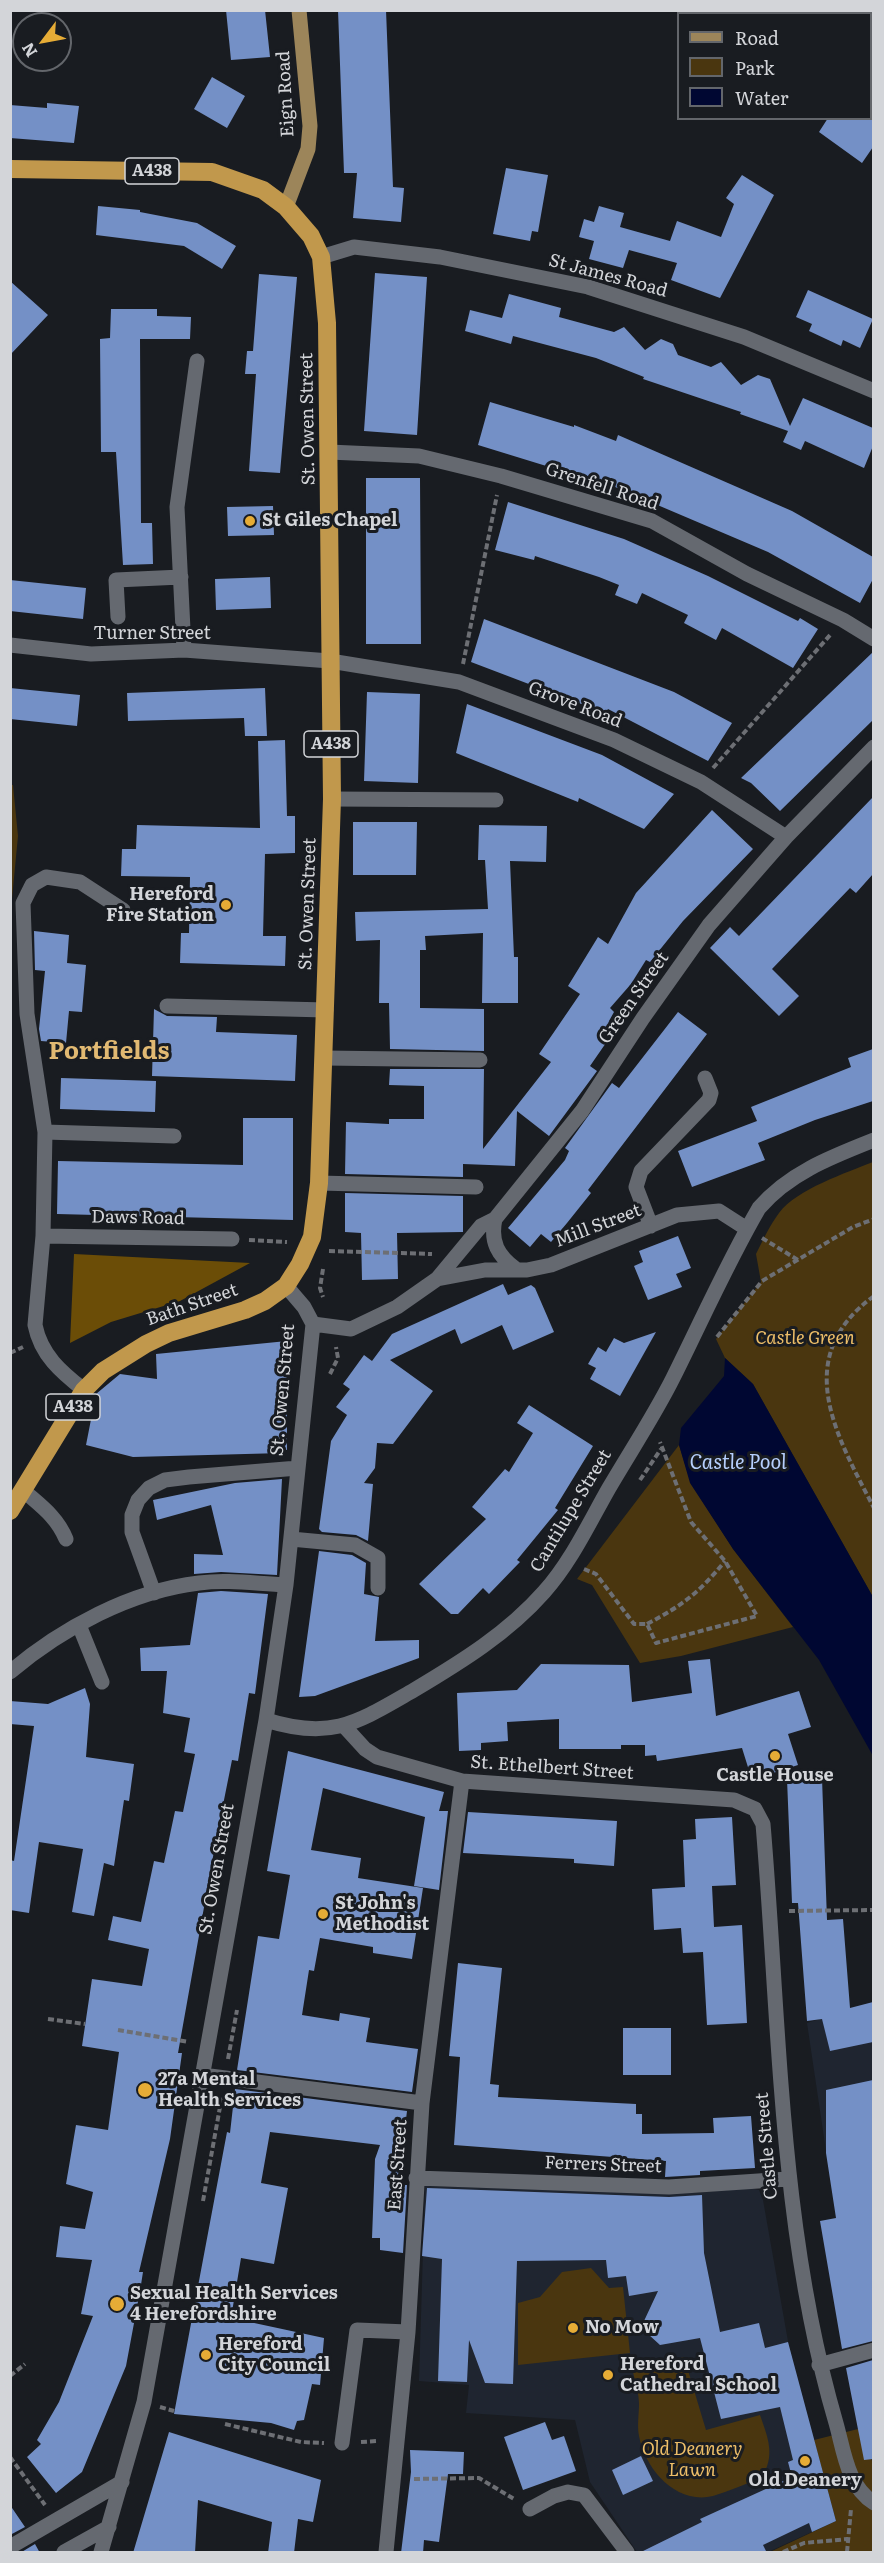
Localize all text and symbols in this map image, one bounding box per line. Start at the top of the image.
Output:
north arrow [12,12,72,72]
legend [677,12,872,120]
text: Road [735,24,779,51]
text: N [15,38,42,63]
street label: Eign Road [273,50,299,138]
text: Park [735,54,774,81]
text: Water [735,84,788,111]
road number: A438 [125,158,179,184]
street label: St James Road [546,250,670,302]
street label: St. Owen Street [296,353,320,485]
street label: Grenfell Road [542,458,662,516]
place label: St Giles Chapel [262,510,398,532]
marker: St Giles Chapel [243,514,257,528]
street label: Turner Street [93,623,211,645]
street label: Grove Road [525,677,625,733]
road number: A438 [304,731,358,757]
street label: St. Owen Street [295,837,321,971]
place label: Hereford Fire Station [106,884,214,926]
marker: Hereford Fire Station [219,898,233,912]
street label: Green Street [594,948,674,1048]
district label: Portfields [49,1038,169,1066]
street label: Mill Street [552,1200,644,1252]
street label: Daws Road [91,1206,185,1230]
street label: Bath Street [143,1279,241,1331]
street label: St. Owen Street [266,1323,300,1457]
park label: Castle Green [755,1328,855,1350]
road number: A438 [46,1394,100,1420]
street label: Cantilupe Street [526,1446,616,1576]
water label: Castle Pool [689,1451,787,1475]
marker: Castle House [768,1749,782,1763]
street label: St. Ethelbert Street [470,1752,634,1784]
place label: Castle House [716,1765,834,1787]
street label: St. Owen Street [195,1802,239,1936]
place label: St John's Methodist [335,1893,429,1936]
marker: St John's Methodist [316,1907,330,1921]
place label: 27a Mental Health Services [158,2069,301,2112]
marker: 27a Mental Health Services [136,2081,154,2099]
street label: Castle Street [752,2092,782,2200]
street label: East Street [384,2119,412,2211]
street label: Ferrers Street [544,2152,662,2178]
place label: Sexual Health Services 4 Herefordshire [130,2283,338,2326]
marker: Sexual Health Services 4 Herefordshire [108,2295,126,2313]
place label: No Mow [585,2317,659,2339]
marker: No Mow [566,2321,580,2335]
place label: Hereford City Council [218,2334,330,2376]
marker: Hereford City Council [199,2348,213,2362]
place label: Hereford Cathedral School [620,2354,777,2396]
marker: Hereford Cathedral School [601,2368,615,2382]
park label: Old Deanery Lawn [642,2439,742,2482]
marker: Old Deanery [798,2454,812,2468]
place label: Old Deanery [748,2470,862,2492]

